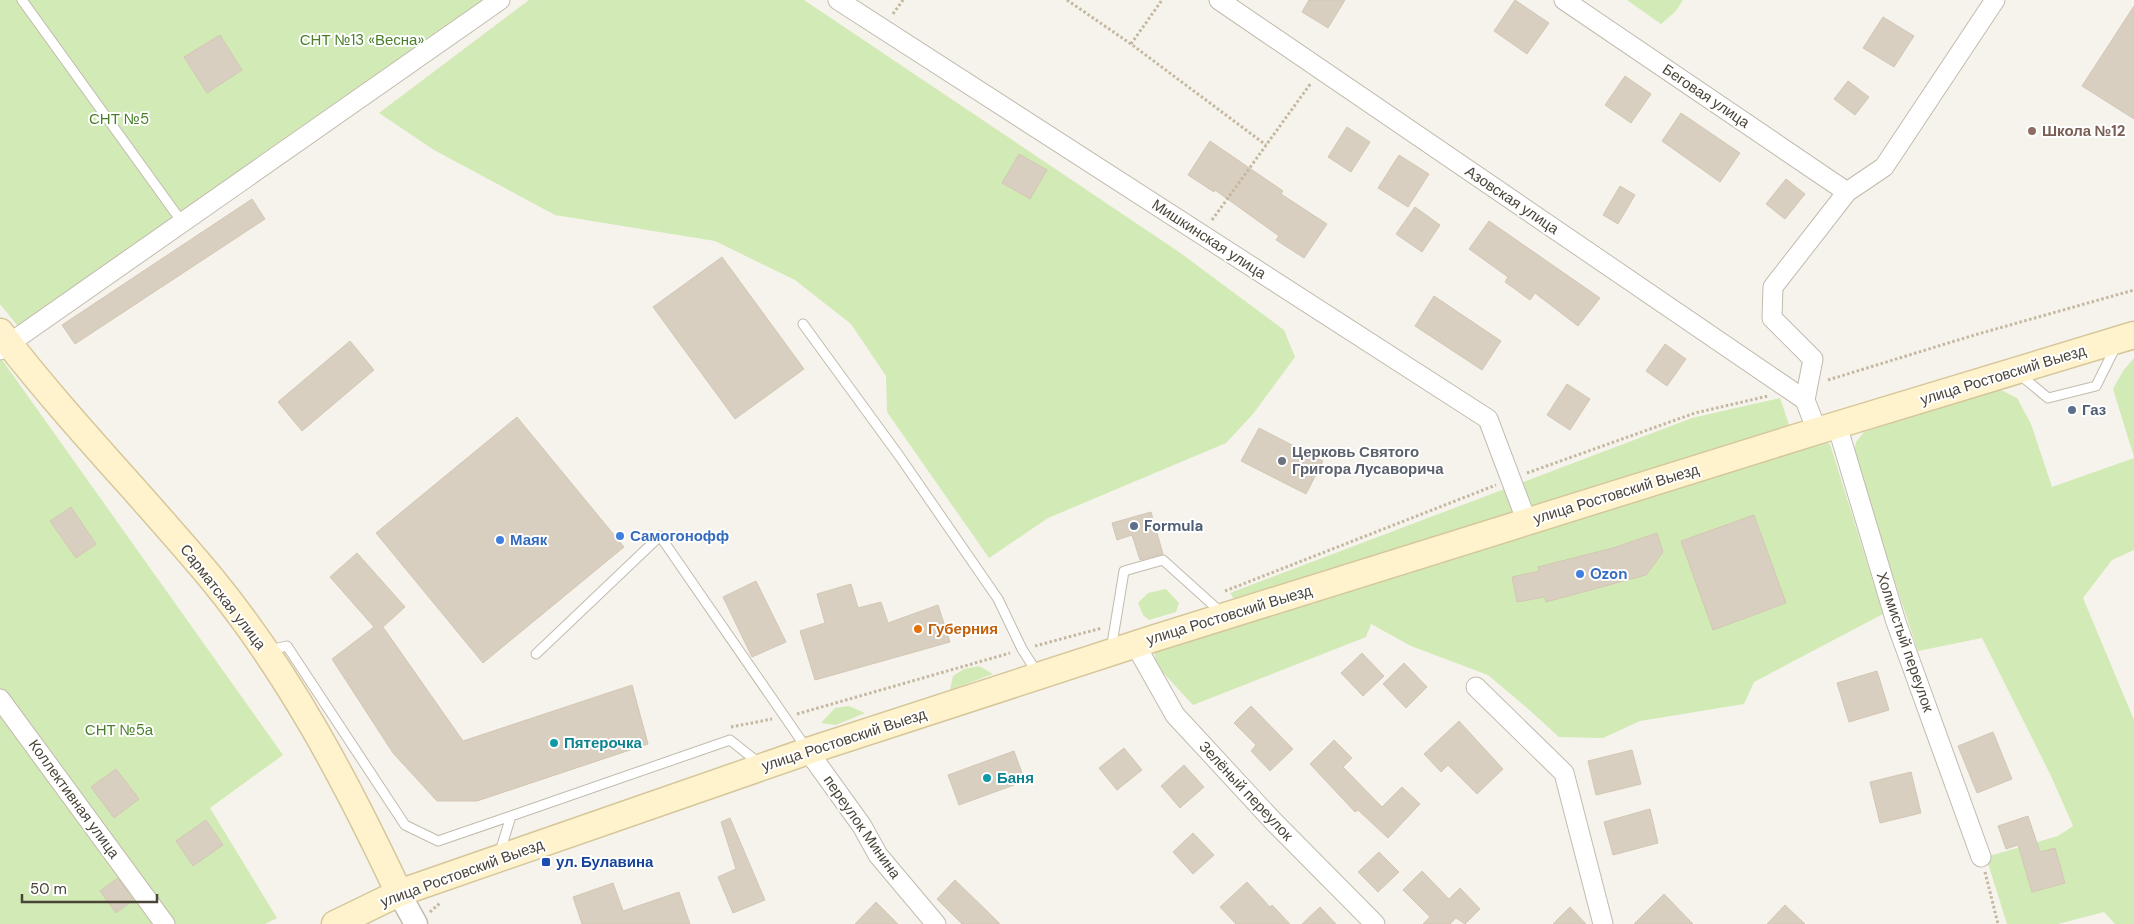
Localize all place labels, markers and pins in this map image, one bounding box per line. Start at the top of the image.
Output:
place label: Школа №12 [2042,121,2126,141]
marker: Школа №12 [2026,125,2038,137]
place label: Газ [2082,400,2106,420]
marker: Газ [2066,404,2078,416]
place label: Церковь Святого Григора Лусаворича [1292,442,1444,479]
marker: Церковь Святого Григора Лусаворича [1276,455,1288,467]
place label: Formula [1144,516,1203,536]
marker: Formula [1128,520,1140,532]
place label: Самогонофф [630,526,729,546]
place label: Маяк [510,530,548,550]
marker: Самогонофф [614,530,626,542]
marker: Маяк [494,534,506,546]
place label: Ozon [1590,564,1628,584]
marker: Ozon [1574,568,1586,580]
place label: Губерния [928,619,998,639]
marker: Губерния [912,623,924,635]
place label: Пятерочка [564,733,642,753]
marker: Пятерочка [548,737,560,749]
place label: Баня [997,768,1034,788]
marker: Баня [981,772,993,784]
place label: ул. Булавина [556,852,654,872]
marker: ул. Булавина [540,856,552,868]

